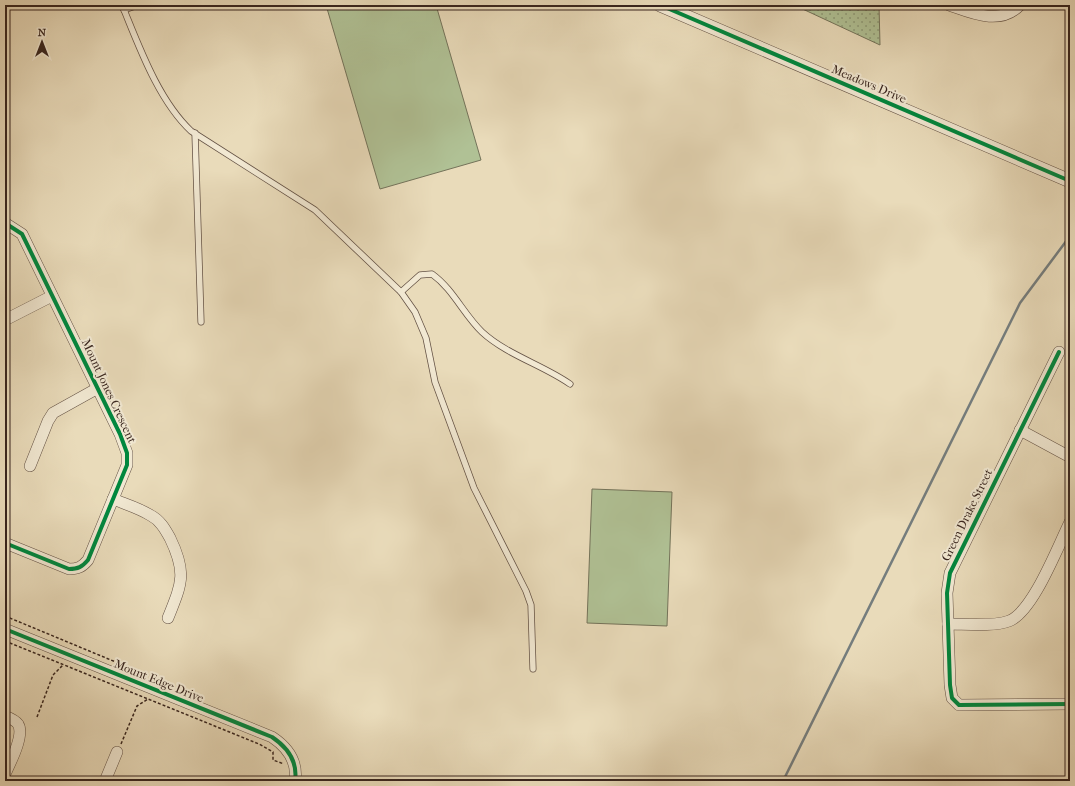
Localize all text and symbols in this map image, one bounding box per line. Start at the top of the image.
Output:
north arrow [22,22,62,62]
text: N [38,26,47,39]
street label: Meadows Drive [829,62,909,106]
street label: Mount Jones Crescent [79,337,140,446]
street label: Green Drake Street [939,466,996,563]
street label: Mount Edge Drive [112,657,206,705]

